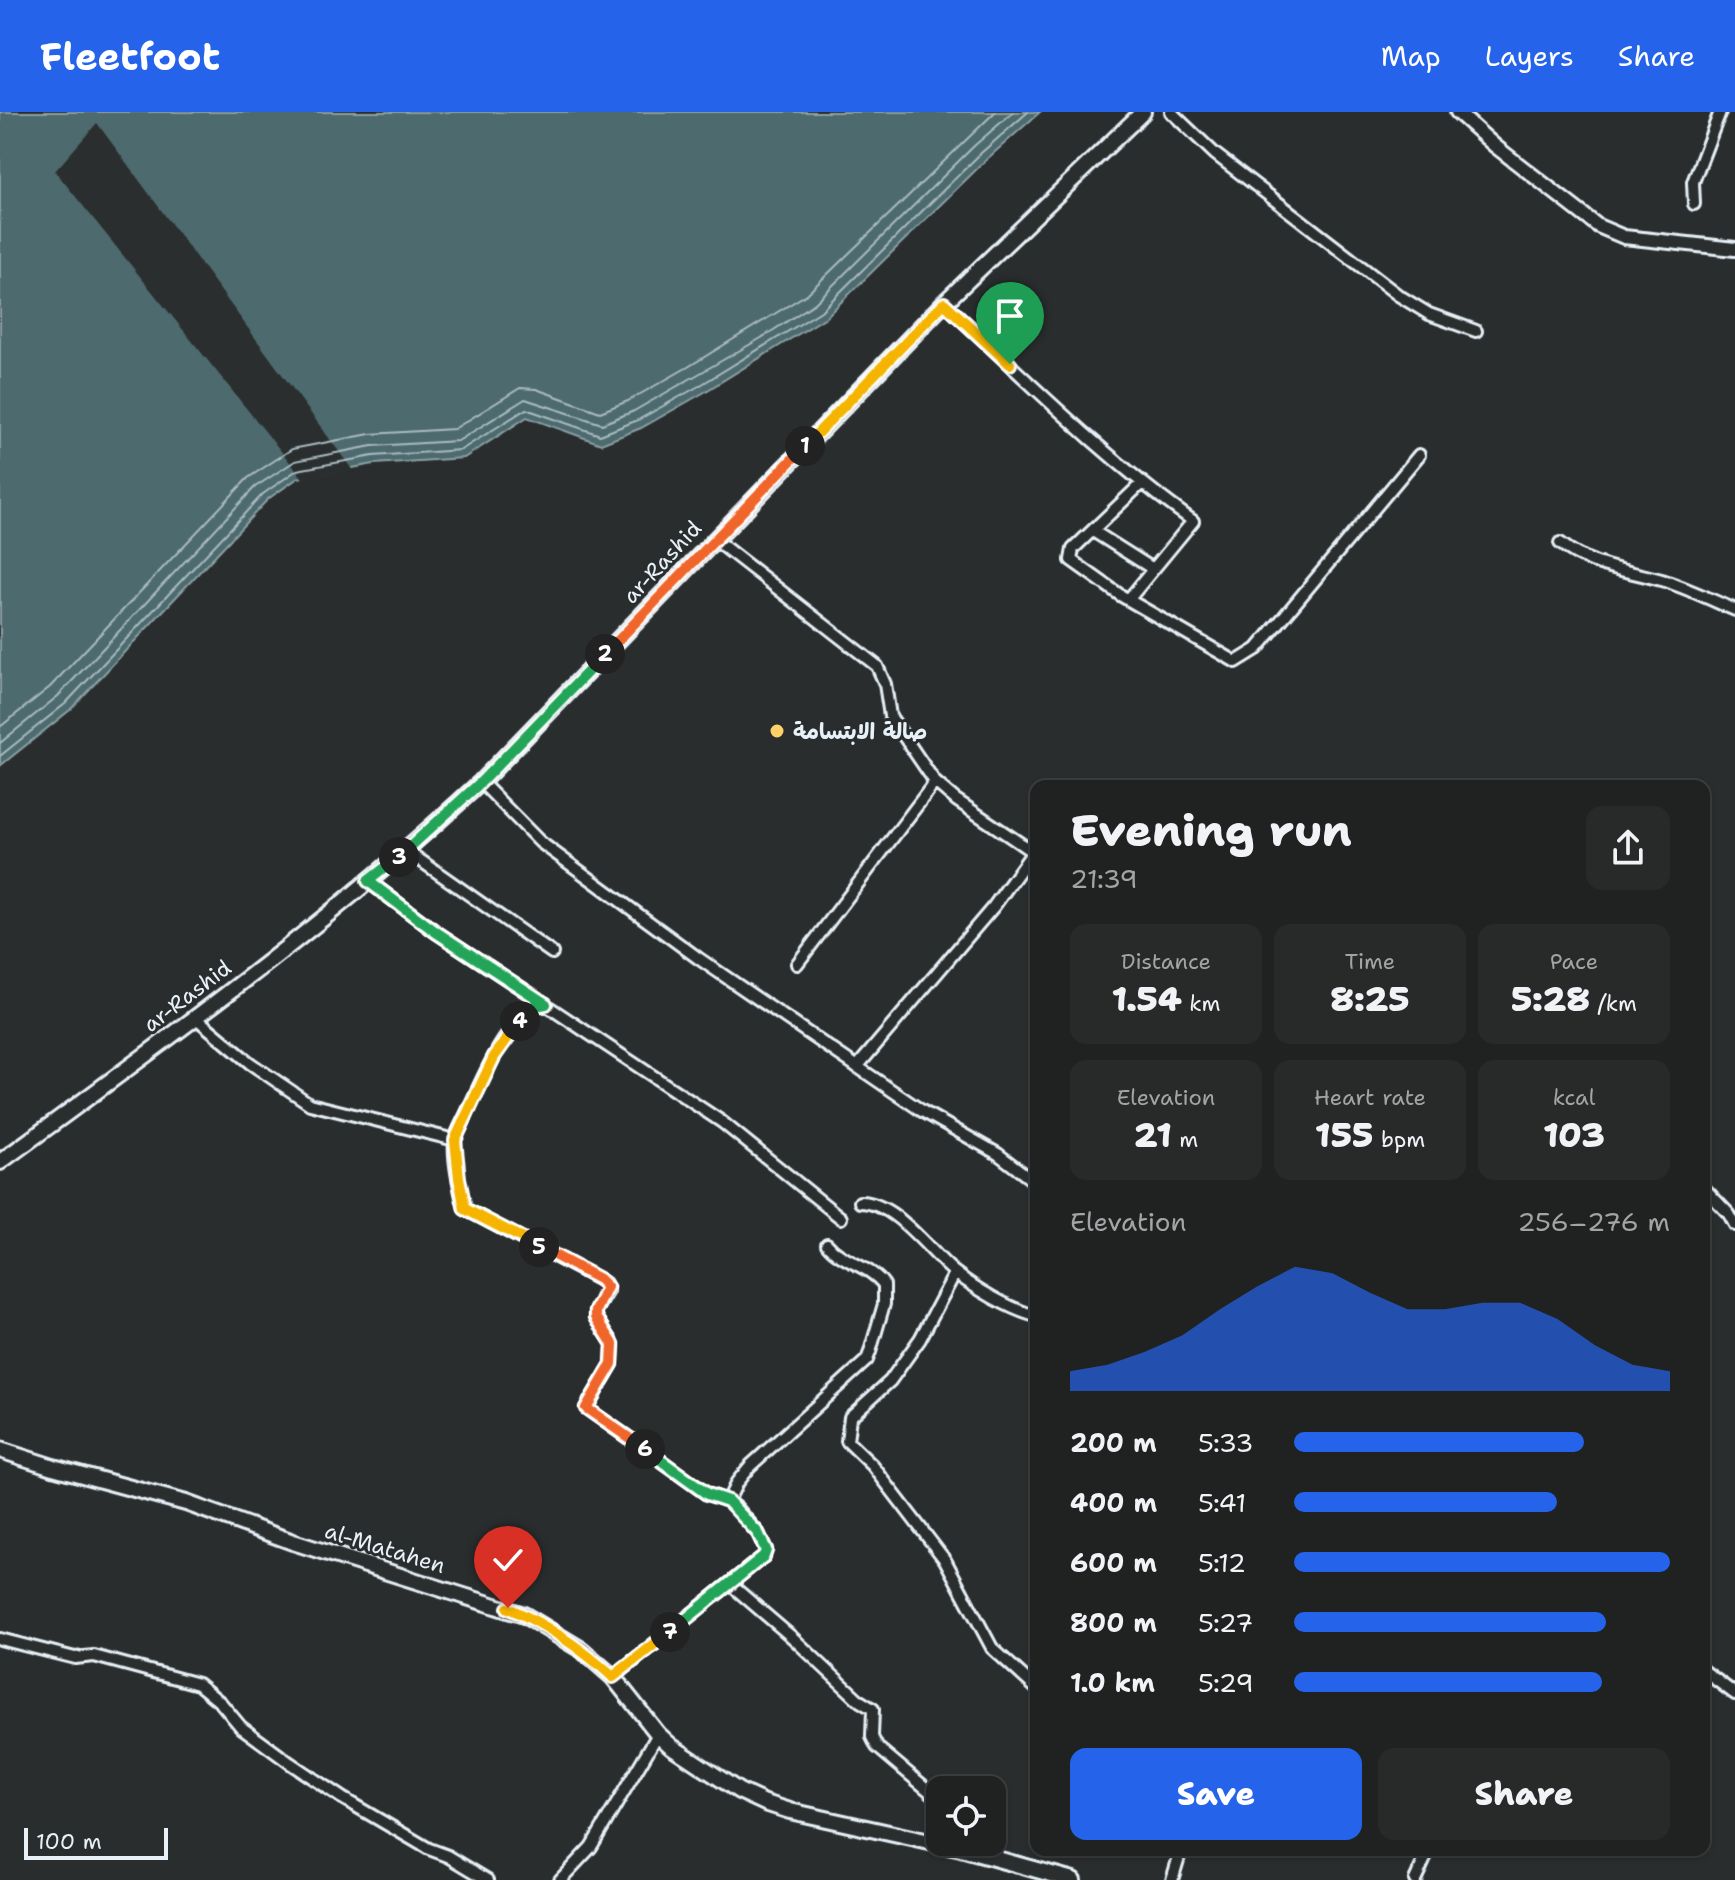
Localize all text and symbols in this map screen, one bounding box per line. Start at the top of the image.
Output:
text: Fleetfoot [40,31,220,82]
text: Map [1381,37,1441,75]
text: Layers [1485,37,1574,75]
text: Share [1618,37,1695,75]
pin [976,282,1044,364]
icon: arrive [988,294,1032,338]
pin: 1 [785,426,825,466]
text: 1 [800,431,810,460]
street label: ar-Rashid [616,514,708,610]
pin: 2 [585,634,625,674]
text: 2 [597,639,613,668]
place label: صالة الابتسامة [793,717,927,746]
marker: صالة الابتسامة [768,722,786,740]
text: Evening run [1070,801,1352,860]
button: share [1586,806,1670,890]
pin: 3 [379,837,419,877]
text: 3 [391,842,407,871]
text: 21:39 [1070,861,1138,896]
text: Distance [1121,947,1211,976]
text: Time [1345,947,1395,976]
text: Pace [1550,947,1598,976]
street label: ar-Rashid [137,953,237,1039]
text: 1.54 [1112,976,1182,1022]
text: 8:25 [1330,976,1410,1022]
text: 5:28 [1511,976,1590,1022]
text: km [1182,989,1220,1018]
text: /km [1590,989,1637,1018]
pin: 4 [500,1001,540,1041]
text: 4 [512,1006,528,1035]
text: Elevation [1117,1083,1215,1112]
text: Heart rate [1314,1083,1426,1112]
text: kcal [1553,1083,1595,1112]
text: 21 [1134,1112,1172,1158]
text: 155 [1315,1112,1373,1158]
text: 103 [1543,1112,1605,1158]
text: m [1172,1125,1198,1154]
text: bpm [1373,1125,1425,1154]
text: Elevation [1070,1204,1186,1239]
text: 256–276 m [1517,1204,1670,1239]
pin: 5 [519,1227,559,1267]
text: 5 [532,1232,546,1261]
text: 200 m [1070,1425,1157,1460]
text: 5:33 [1198,1425,1254,1460]
pin: 6 [625,1429,665,1469]
text: 6 [637,1434,653,1463]
text: 400 m [1070,1485,1157,1520]
text: 5:41 [1198,1485,1246,1520]
street label: al-Matahen [321,1516,449,1580]
pin [474,1526,542,1608]
icon: check [486,1538,530,1582]
text: 600 m [1070,1545,1157,1580]
text: 5:12 [1198,1545,1246,1580]
text: 800 m [1070,1605,1157,1640]
text: 5:27 [1198,1605,1253,1640]
pin: 7 [650,1612,690,1652]
text: 7 [662,1617,678,1646]
text: 1.0 km [1070,1665,1155,1700]
text: 5:29 [1198,1665,1254,1700]
button: Save [1070,1748,1362,1840]
button: Share [1378,1748,1670,1840]
map controls [926,1776,1006,1856]
button: locate [926,1776,1006,1856]
scale bar [24,1824,168,1860]
text: 100 m [36,1827,102,1856]

